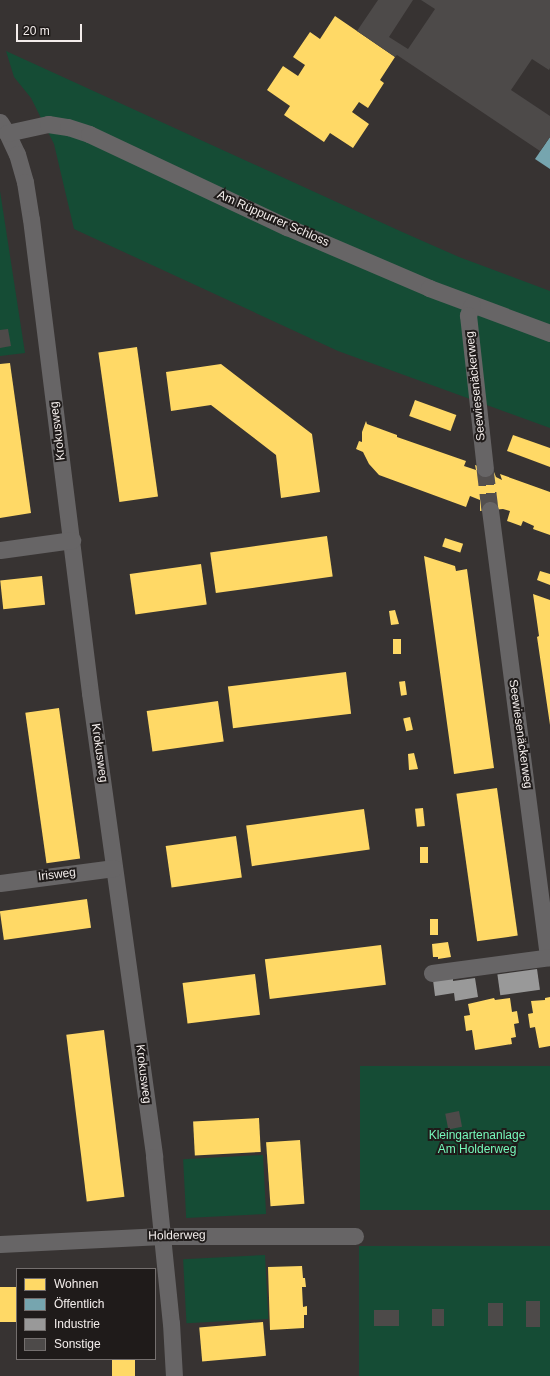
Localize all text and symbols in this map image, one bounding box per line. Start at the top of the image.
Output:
scale bar [18,16,84,42]
text: 20 m [23,24,50,38]
street label: Am Rüppurrer Schloss [215,188,331,250]
street label: Seewiesenäckerweg [463,331,489,441]
street label: Krokusweg [47,401,69,461]
street label: Seewiesenäckerweg [505,679,535,789]
street label: Krokusweg [88,723,110,783]
street label: Irisweg [37,866,77,884]
street label: Krokusweg [132,1044,154,1104]
park label: Kleingartenanlage Am Holderweg [429,1129,525,1157]
street label: Holderweg [148,1228,206,1244]
legend [16,1268,156,1360]
text: Wohnen [54,1277,98,1291]
text: Öffentlich [54,1297,104,1311]
text: Industrie [54,1317,100,1331]
text: Sonstige [54,1337,101,1351]

